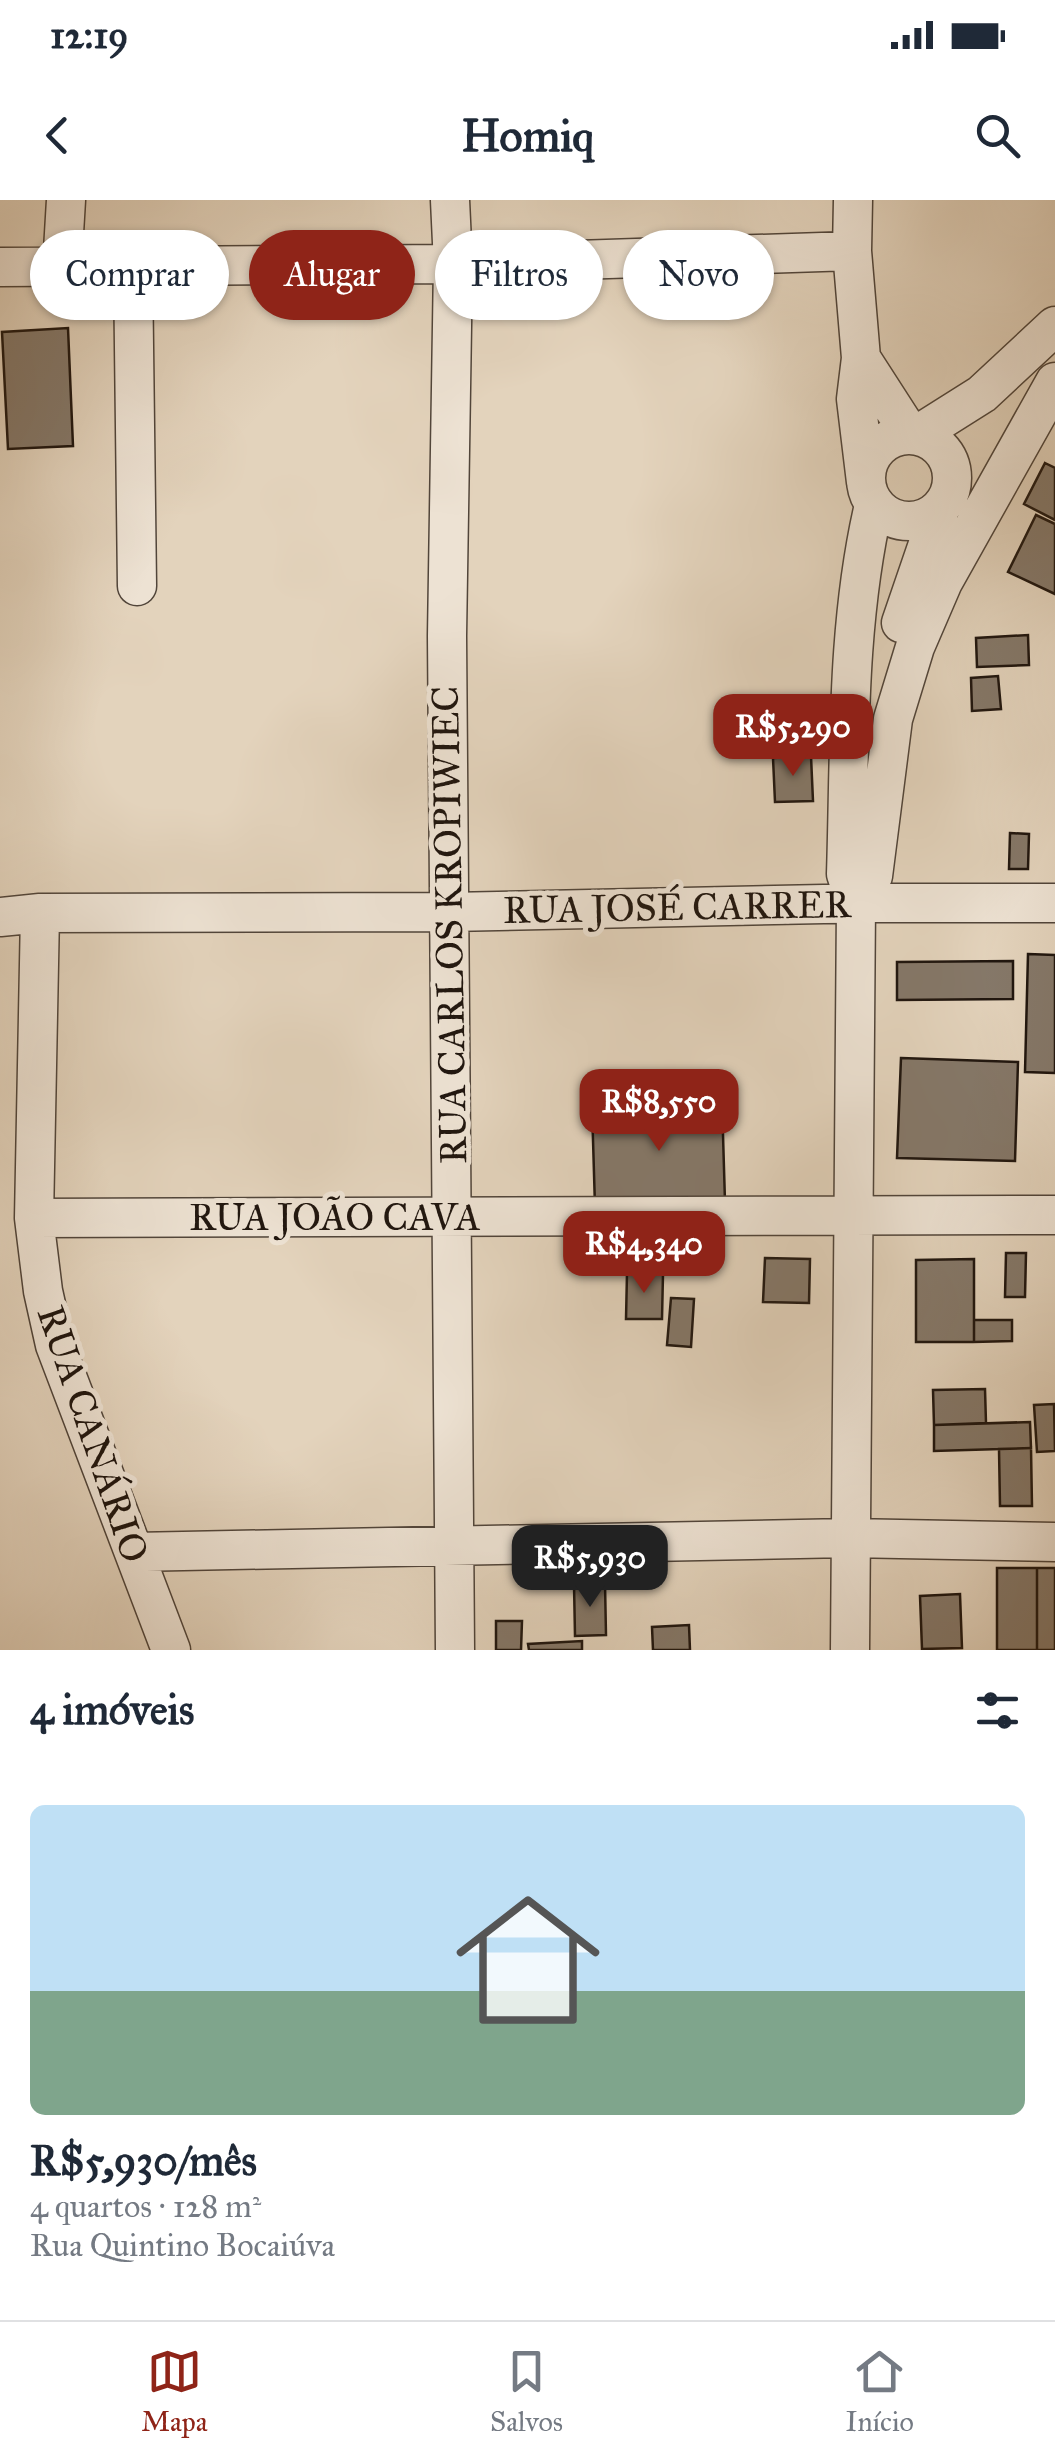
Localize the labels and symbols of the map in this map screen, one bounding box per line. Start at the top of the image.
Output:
street label: RUA CARLOS KROPIWIEC [422,686,476,1164]
pin: R$5,290 [701,694,885,779]
street label: RUA JOSÉ CARRER [503,880,853,934]
pin: R$8,550 [567,1069,751,1154]
street label: RUA JOÃO CAVA [189,1194,481,1241]
pin: R$4,340 [552,1211,736,1296]
street label: RUA CANÁRIO [28,1300,158,1568]
pin: R$5,930 [498,1525,682,1610]

